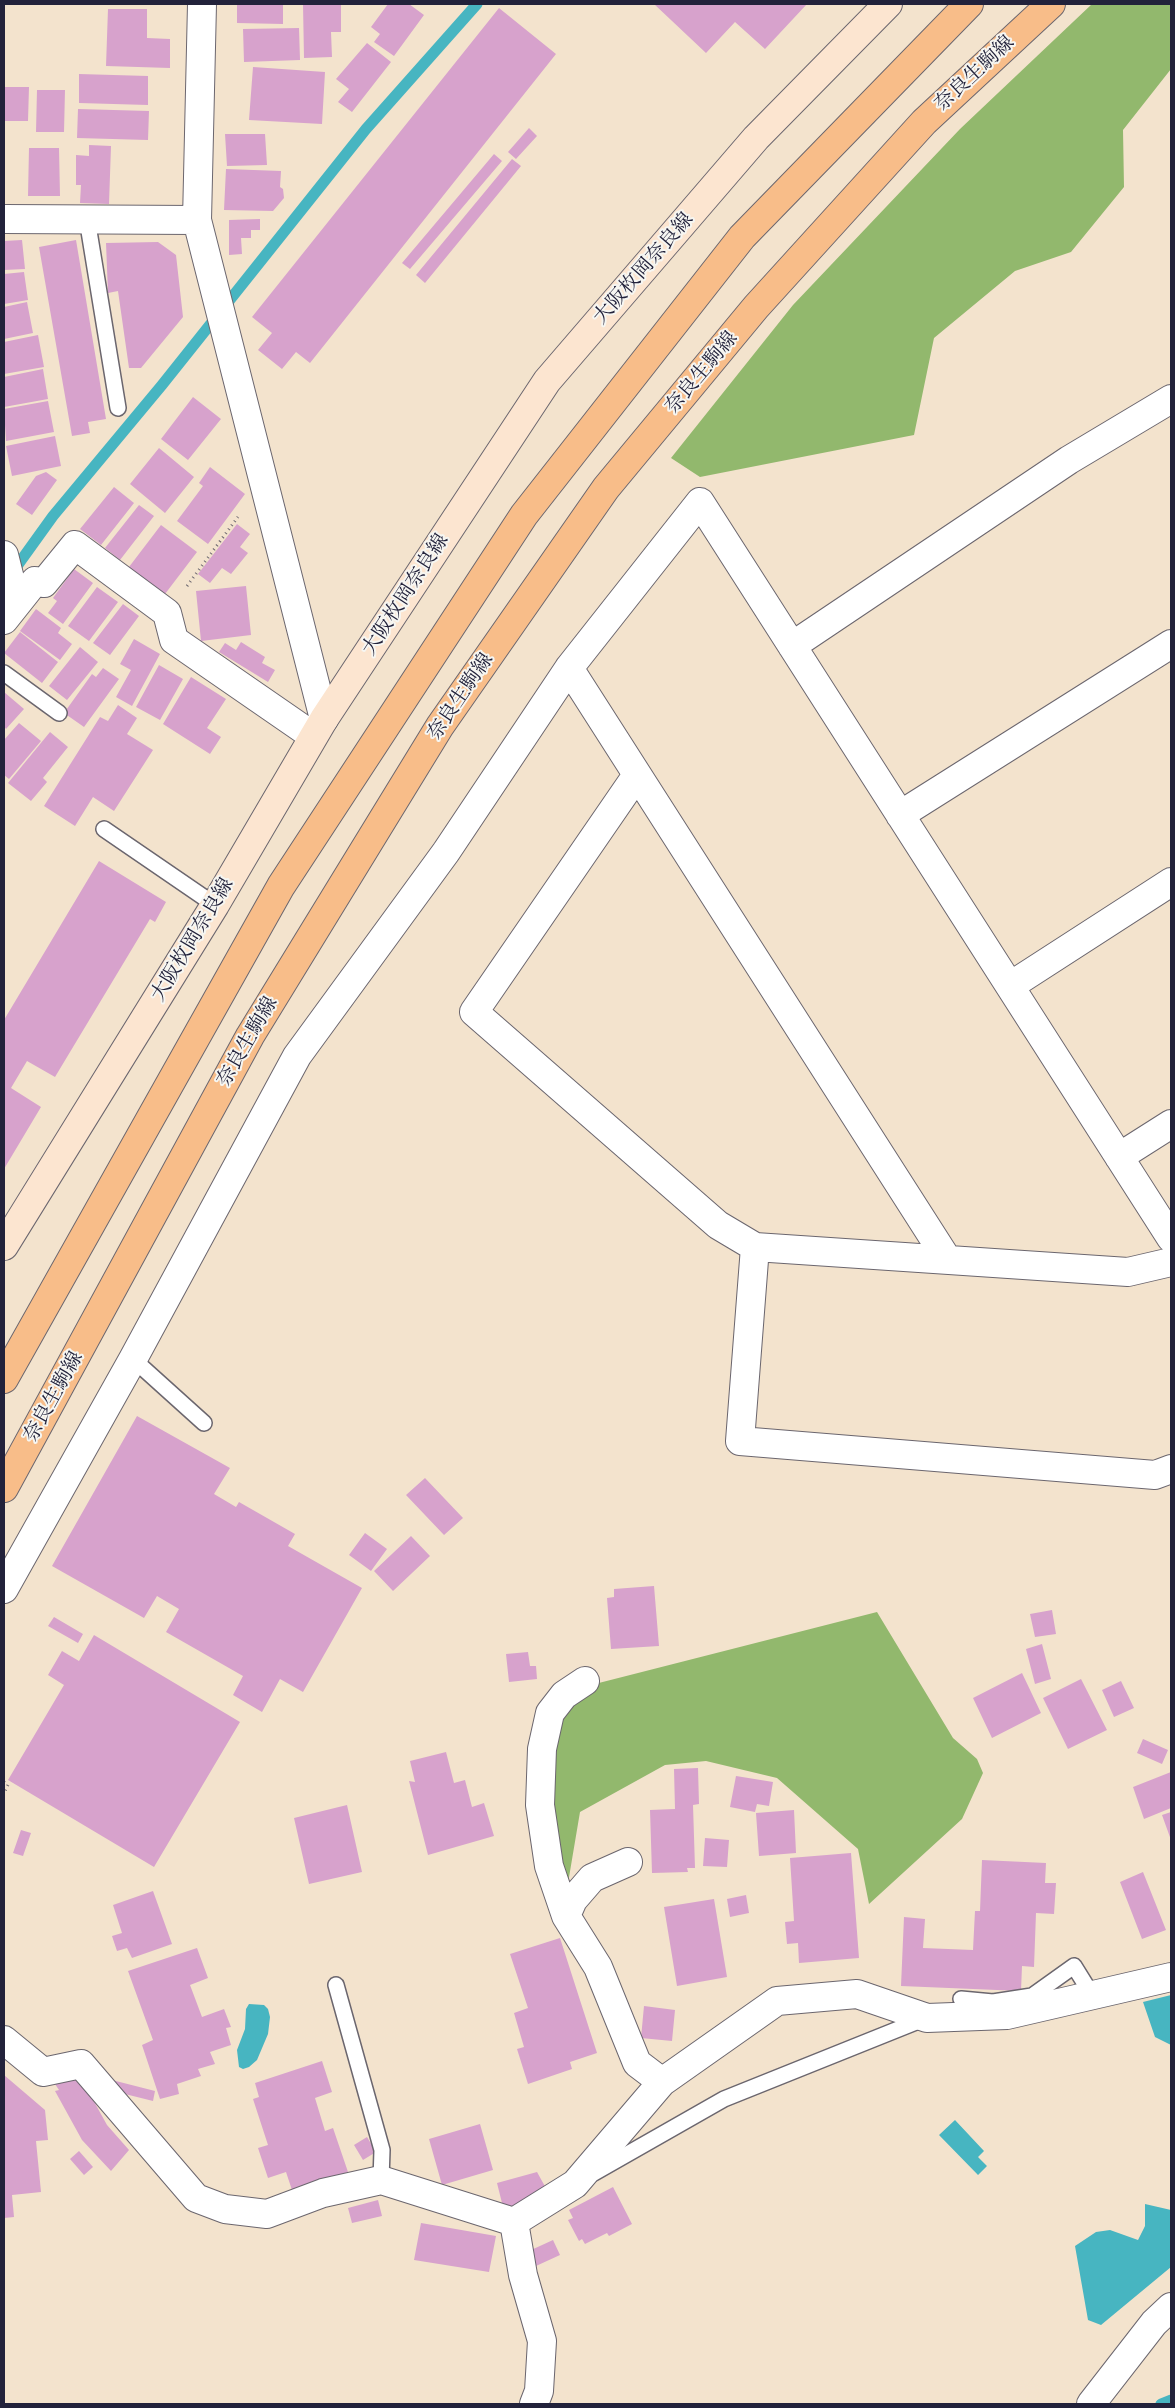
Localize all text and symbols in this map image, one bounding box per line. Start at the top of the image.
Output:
street label: 奈良生駒線 [930,31,1020,117]
street label: 大阪枚岡奈良線 [589,208,699,330]
street label: 奈良生駒線 [661,327,743,419]
street label: 大阪枚岡奈良線 [358,530,454,660]
street label: 奈良生駒線 [423,649,499,745]
street label: 大阪枚岡奈良線 [147,874,239,1006]
street label: 奈良生駒線 [213,993,283,1091]
street label: 奈良生駒線 [19,1347,89,1447]

